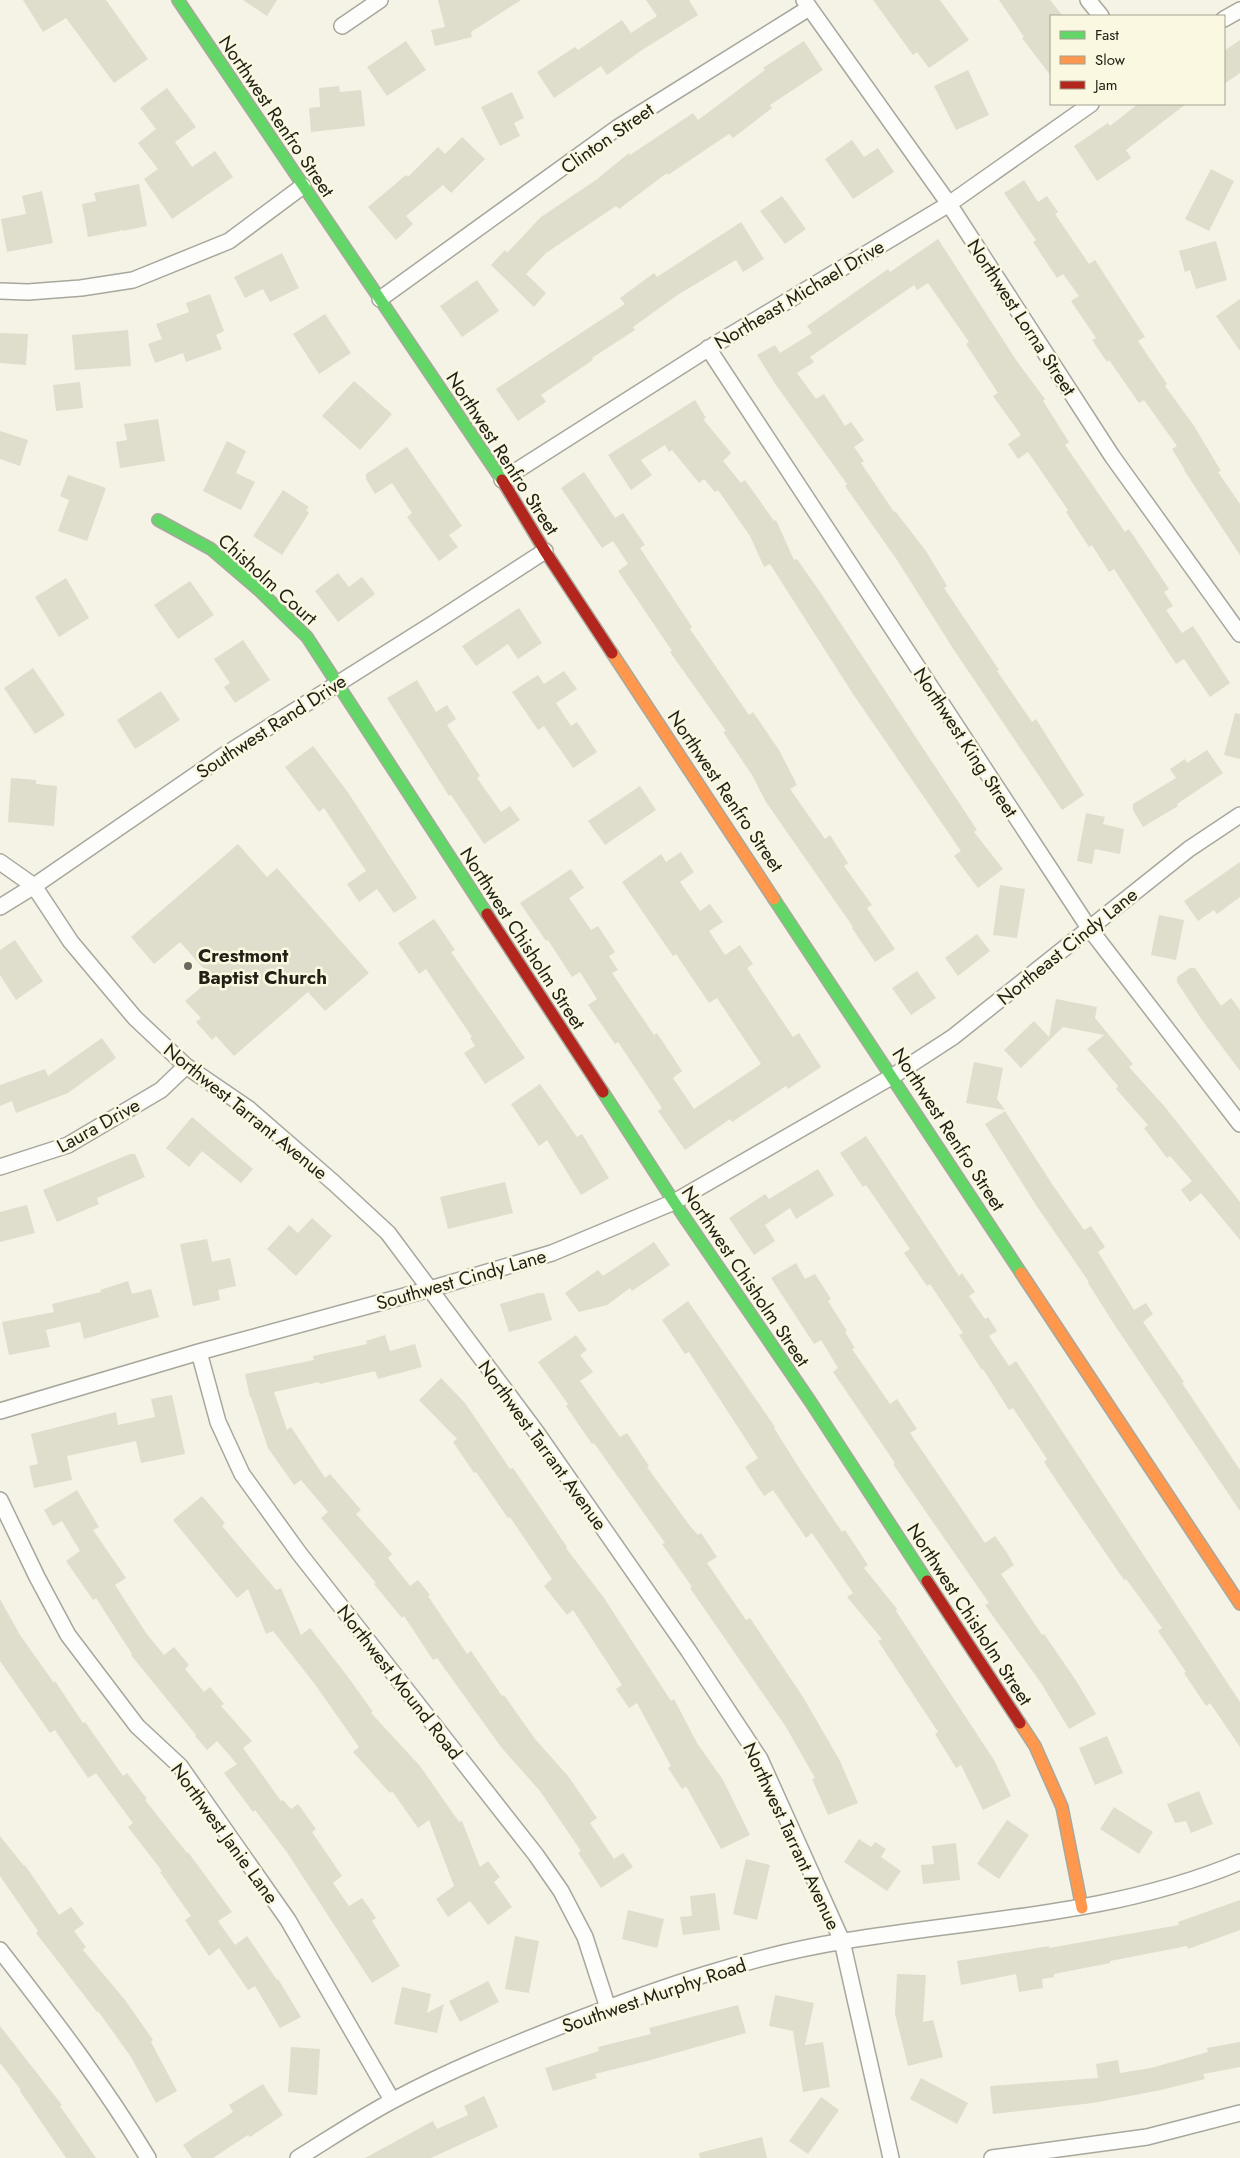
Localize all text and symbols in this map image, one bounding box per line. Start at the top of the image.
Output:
legend [1050,15,1225,105]
text: Fast [1095,24,1119,46]
street label: Northwest Renfro Street [212,30,341,203]
text: Slow [1095,49,1126,71]
text: Jam [1093,74,1118,96]
street label: Clinton Street [555,96,660,181]
street label: Northeast Michael Drive [709,233,889,356]
street label: Northwest Lorna Street [961,234,1083,401]
street label: Northwest Renfro Street [440,366,566,541]
street label: Chisholm Court [212,527,324,632]
street label: Northwest King Street [907,662,1024,823]
street label: Southwest Rand Drive [191,668,352,785]
street label: Northwest Renfro Street [661,705,790,878]
street label: Northwest Chisholm Street [453,842,592,1035]
street label: Northeast Cindy Lane [991,881,1143,1011]
place label: Crestmont Baptist Church [198,942,327,991]
marker: Crestmont Baptist Church [182,960,194,972]
street label: Northwest Tarrant Avenue [158,1037,334,1186]
street label: Northwest Renfro Street [886,1042,1012,1217]
street label: Laura Drive [52,1091,145,1159]
street label: Northwest Chisholm Street [675,1181,816,1372]
street label: Southwest Cindy Lane [373,1242,550,1317]
street label: Northwest Tarrant Avenue [472,1355,614,1536]
street label: Northwest Chisholm Street [900,1518,1039,1711]
street label: Northwest Mound Road [331,1599,469,1765]
street label: Northwest Tarrant Avenue [736,1738,847,1935]
street label: Northwest Janie Lane [164,1757,285,1909]
street label: Southwest Murphy Road [558,1951,750,2040]

